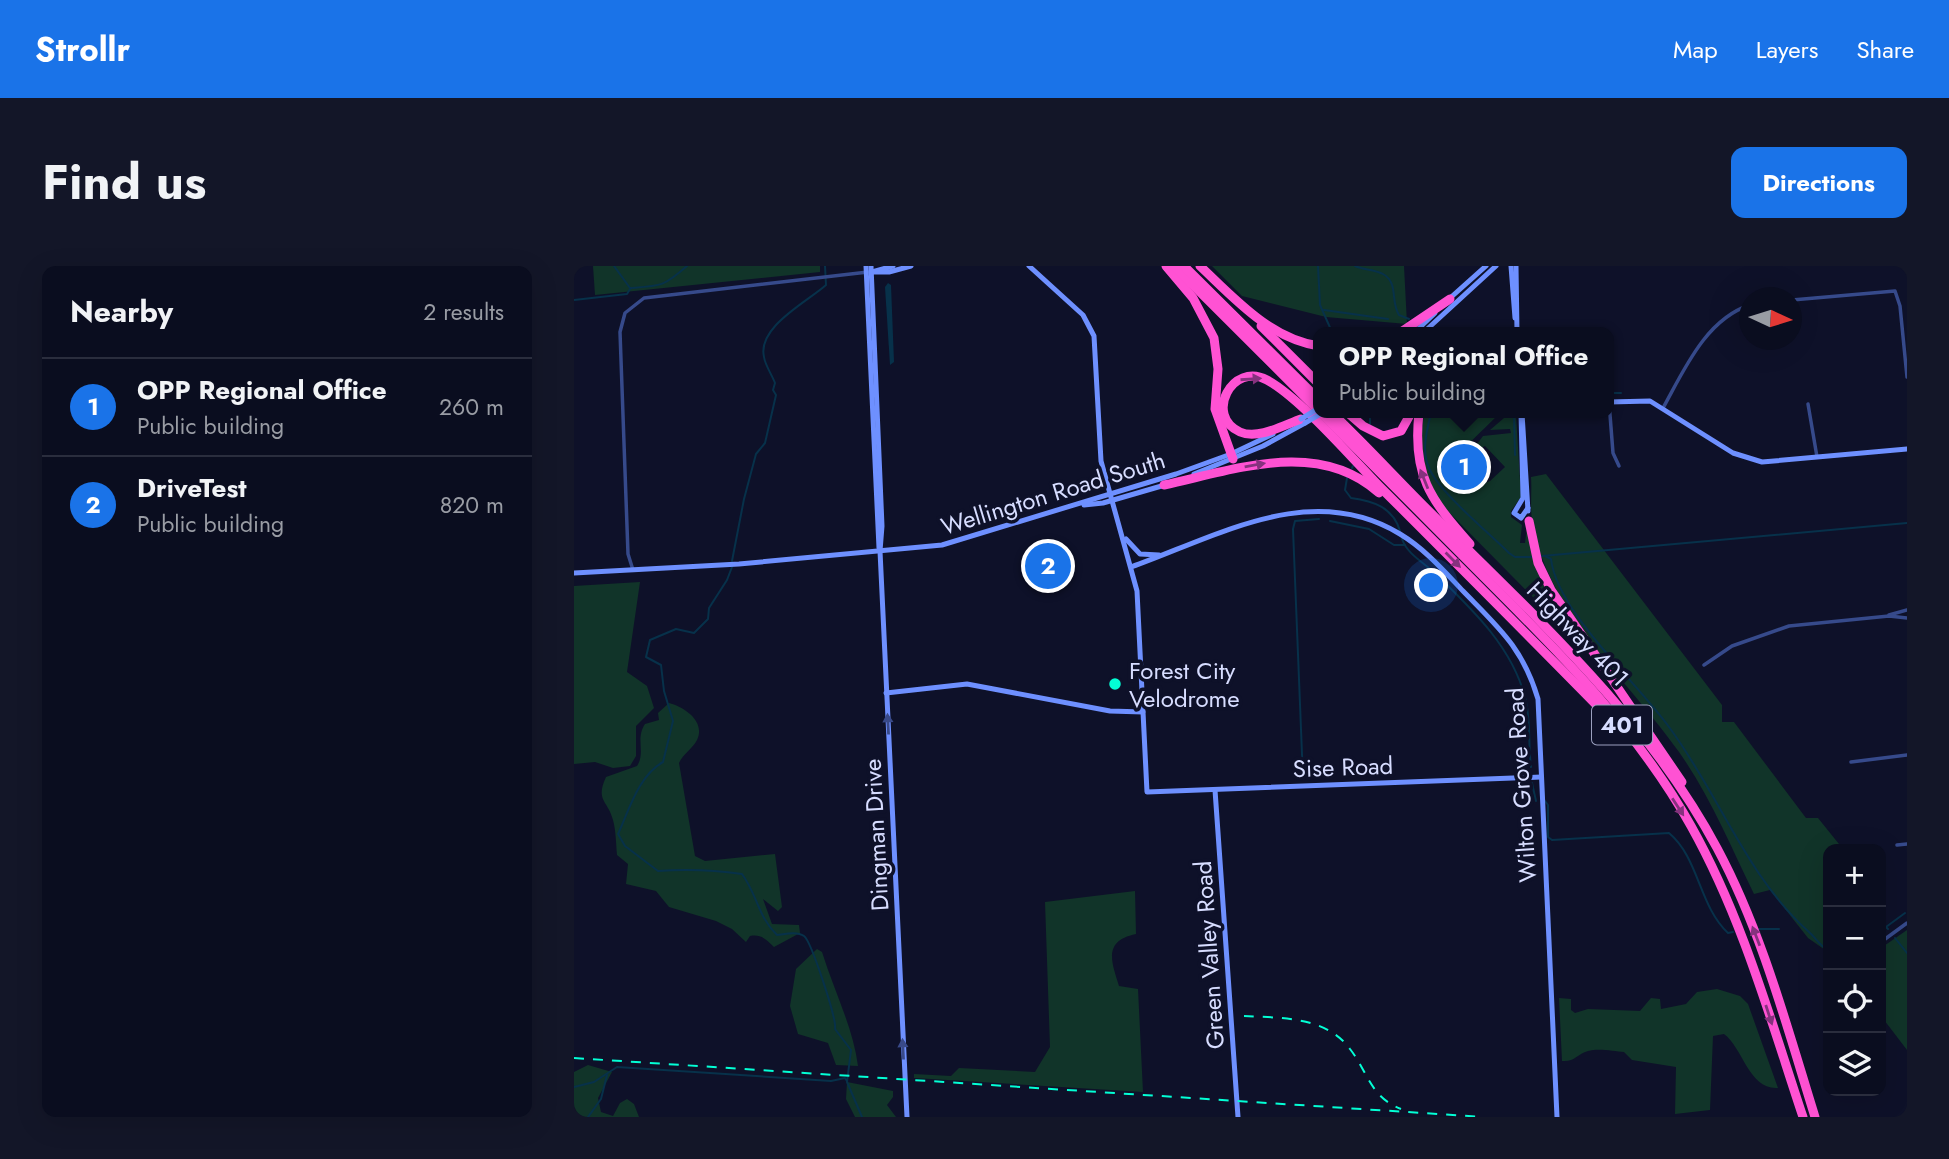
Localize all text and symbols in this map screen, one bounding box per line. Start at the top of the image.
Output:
text: Strollr [35,26,130,73]
text: Map [1673,32,1718,67]
text: Layers [1756,32,1818,67]
text: Share [1856,32,1914,67]
text: Find us [42,147,206,217]
button: Directions [1731,147,1907,218]
north arrow [1739,287,1802,350]
text: Nearby [70,290,173,333]
text: 2 results [423,295,504,329]
popup [1313,327,1614,418]
text: OPP Regional Office [1339,337,1588,375]
text: OPP Regional Office [137,371,387,409]
one-way arrow [1240,373,1262,384]
text: Public building [1339,375,1486,409]
text: 1 [87,390,99,424]
text: 260 m [439,390,504,424]
text: Public building [137,409,284,443]
pin: 1 [1441,441,1487,493]
street label: Wellington Road South [937,442,1169,544]
one-way arrow [1244,459,1266,470]
one-way arrow [1418,468,1429,489]
text: DriveTest [137,469,247,507]
text: 2 [85,488,101,522]
text: 820 m [440,488,504,522]
text: Public building [137,507,284,541]
pin: 2 [1025,540,1071,592]
one-way arrow [1445,551,1461,568]
your location [1414,568,1448,602]
street label: Highway 401 [1519,574,1637,694]
place label: Forest City Velodrome [1129,653,1240,716]
marker: Forest City Velodrome [1107,676,1123,692]
street label: Wilton Grove Road [1497,687,1545,883]
road number: 401 [1592,706,1652,744]
one-way arrow [882,712,893,734]
street label: Sise Road [1292,748,1394,786]
street label: Dingman Drive [855,758,897,912]
one-way arrow [1672,797,1685,817]
map controls [1823,844,1886,1096]
button: + [1823,844,1886,907]
street label: Green Valley Road [1185,860,1233,1050]
button: − [1823,907,1886,970]
one-way arrow [1750,925,1761,946]
button: locate [1823,970,1886,1033]
one-way arrow [1764,1004,1775,1025]
button: layers [1823,1033,1886,1096]
one-way arrow [897,1038,908,1060]

